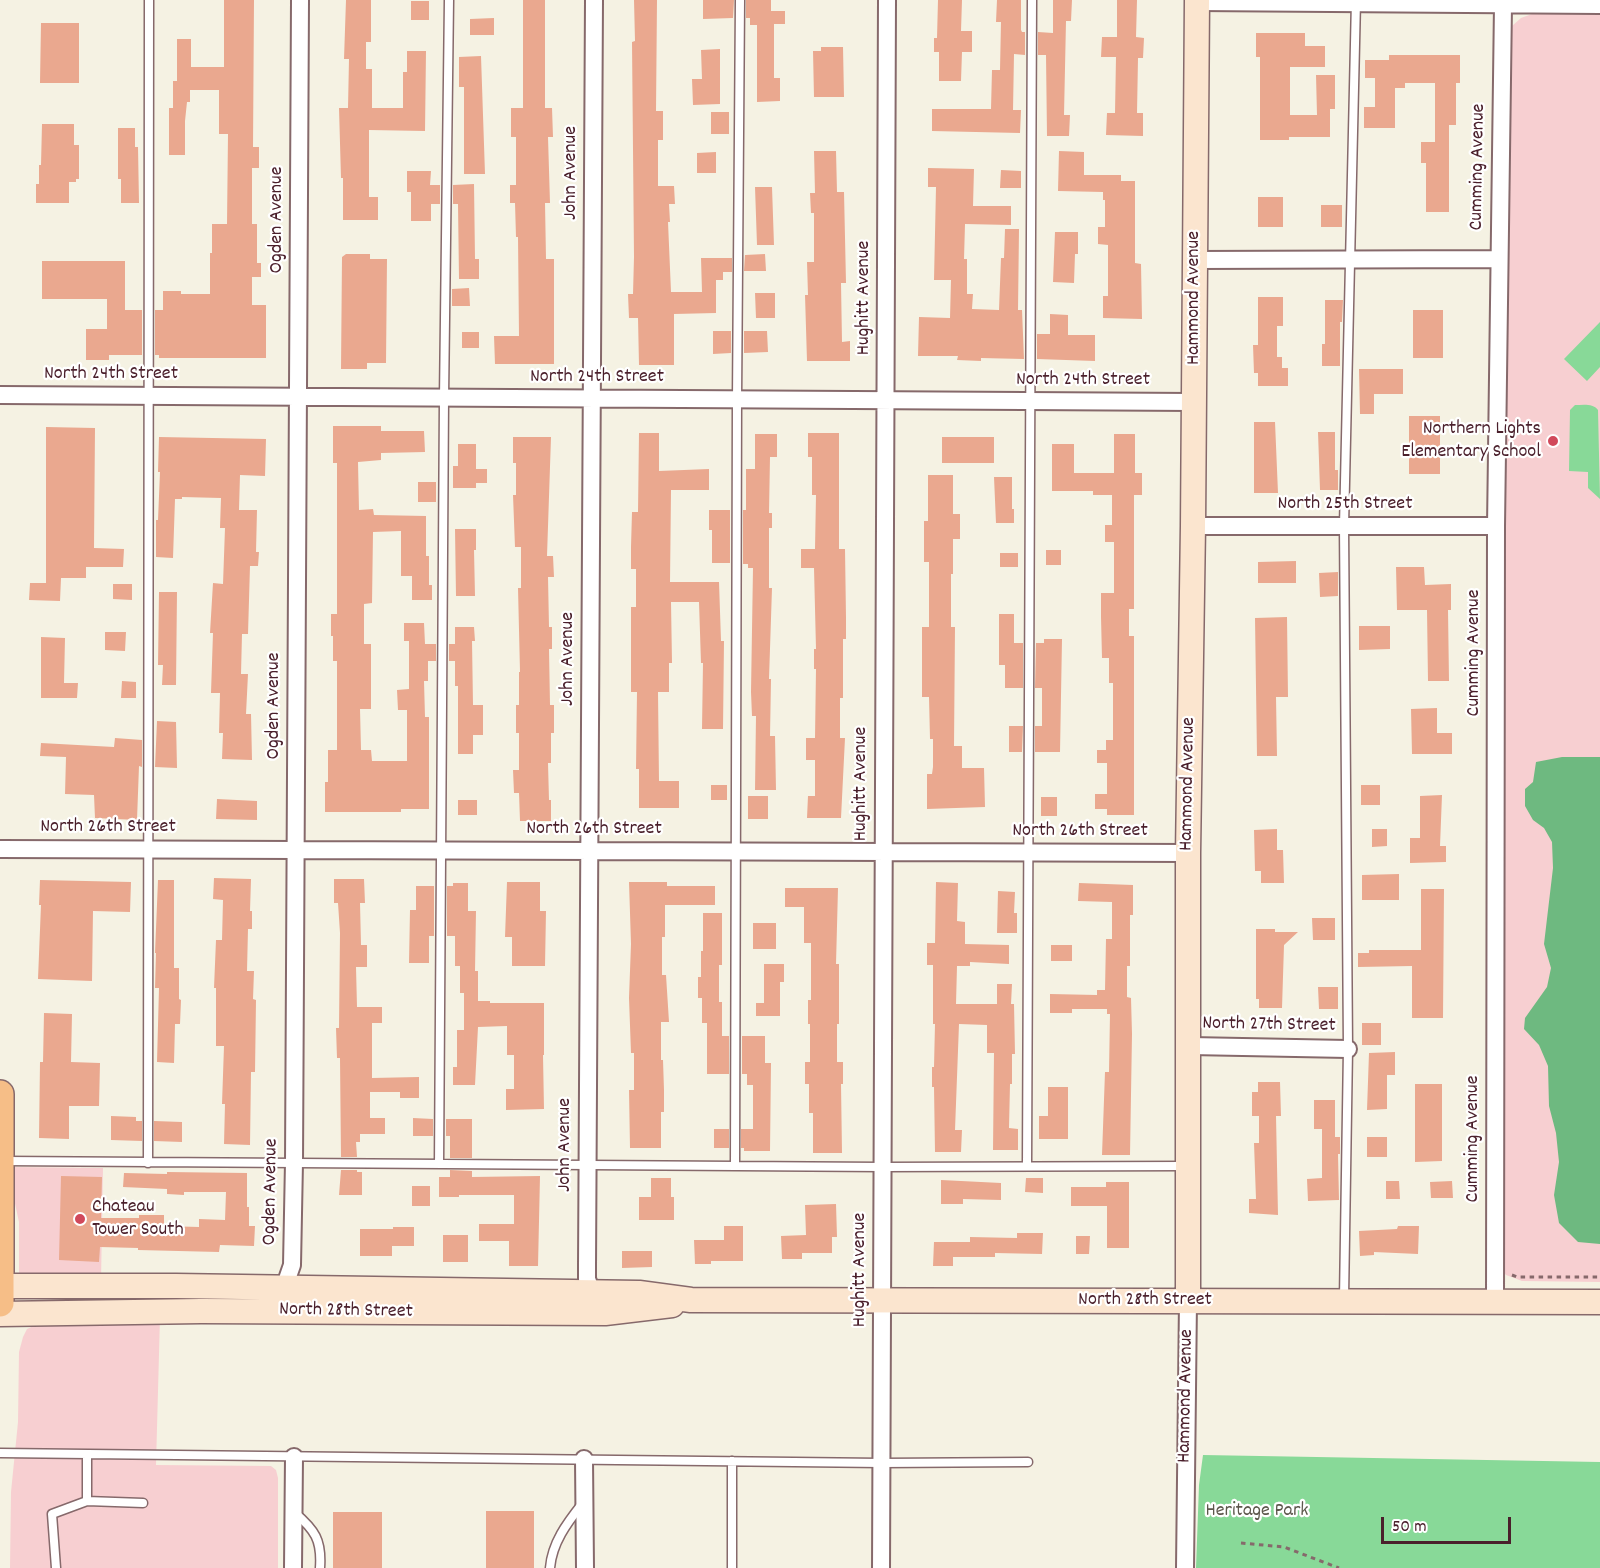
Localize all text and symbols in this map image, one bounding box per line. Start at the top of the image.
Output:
street label: Cumming Avenue [1466,103,1492,231]
street label: John Avenue [560,126,584,220]
street label: Ogden Avenue [266,167,290,273]
street label: Hammond Avenue [1183,231,1207,365]
street label: Hughitt Avenue [853,241,877,355]
street label: North 24th Street [44,363,178,387]
street label: North 24th Street [530,366,664,390]
street label: North 24th Street [1016,369,1150,393]
place label: Northern Lights Elementary School [1401,418,1541,465]
marker: Northern Lights Elementary School [1546,434,1560,448]
street label: North 25th Street [1277,493,1413,517]
street label: Cumming Avenue [1463,590,1487,716]
street label: John Avenue [557,612,581,706]
street label: Ogden Avenue [263,653,287,759]
street label: Hammond Avenue [1176,717,1202,851]
street label: Hughitt Avenue [850,727,874,841]
street label: North 26th Street [40,816,176,840]
street label: North 26th Street [526,818,662,842]
street label: North 26th Street [1012,820,1148,844]
street label: North 27th Street [1202,1013,1336,1039]
street label: Cumming Avenue [1462,1076,1486,1202]
street label: John Avenue [554,1098,578,1192]
street label: Ogden Avenue [259,1138,285,1246]
place label: Chateau Tower South [92,1196,184,1243]
marker: Chateau Tower South [73,1212,87,1226]
street label: Hughitt Avenue [849,1213,873,1327]
street label: North 28th Street [1078,1289,1212,1313]
street label: North 28th Street [279,1299,413,1325]
street label: Hammond Avenue [1174,1329,1200,1463]
park label: Heritage Park [1205,1500,1309,1524]
scale bar [1384,1505,1514,1543]
text: 50 m [1392,1515,1427,1540]

